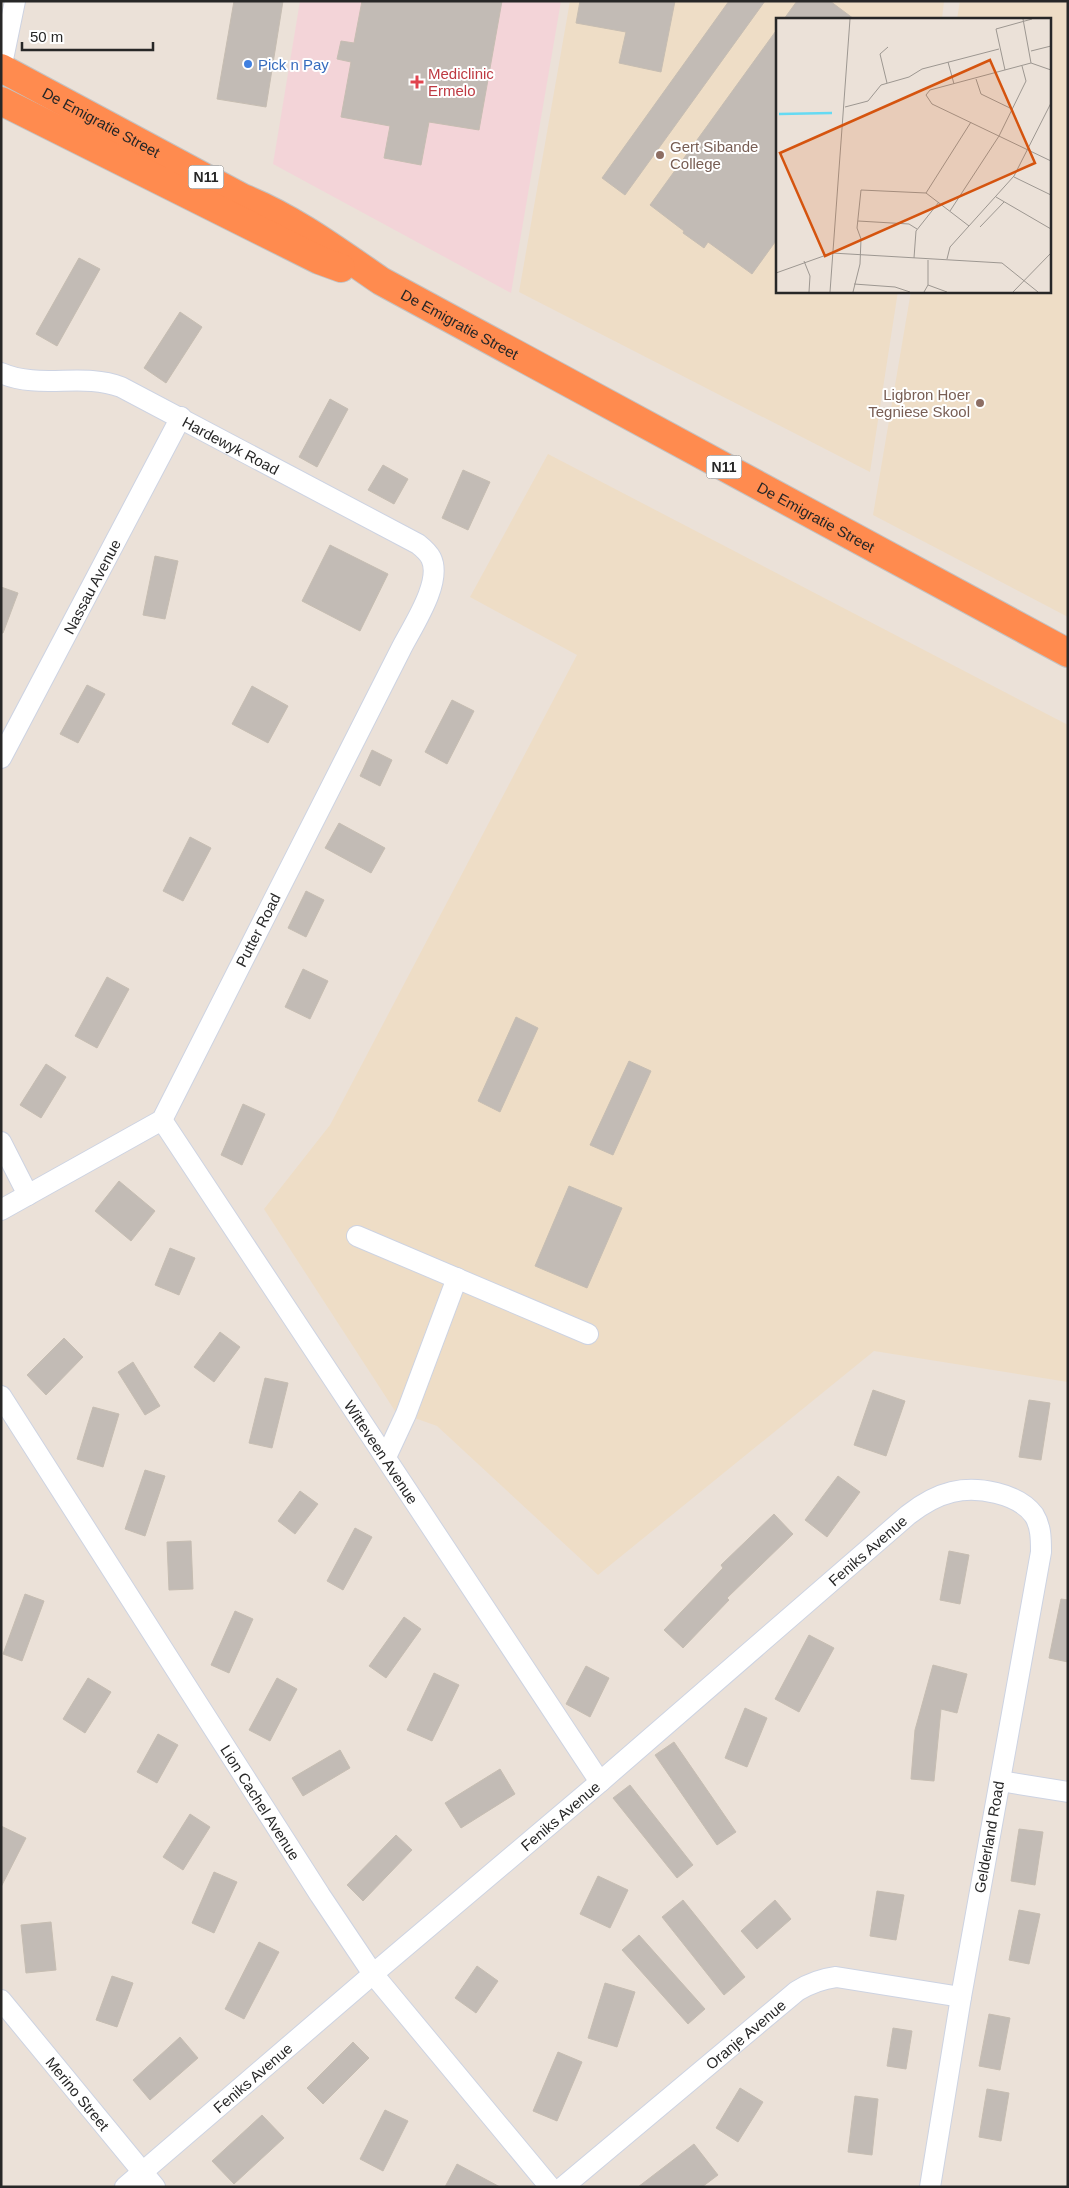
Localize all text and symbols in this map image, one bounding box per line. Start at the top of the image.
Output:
inset map [776,18,1052,292]
scale bar [22,20,154,52]
text: 50 m [30,28,63,45]
place label: Pick n Pay [258,56,329,73]
marker: Pick n Pay [242,58,254,70]
place label: Mediclinic Ermelo [428,65,494,99]
marker: Mediclinic Ermelo [410,75,424,89]
street label: De Emigratie Street [40,83,164,161]
place label: Gert Sibande College [670,138,758,172]
marker: Gert Sibande College [654,149,666,161]
road number: N11 [188,166,224,188]
street label: De Emigratie Street [398,285,522,363]
place label: Ligbron Hoer Tegniese Skool [868,386,970,420]
marker: Ligbron Hoer Tegniese Skool [974,397,986,409]
street label: Hardewyk Road [180,413,282,478]
road number: N11 [706,456,742,478]
street label: De Emigratie Street [755,478,879,556]
street label: Nassau Avenue [60,536,124,637]
street label: Putter Road [232,890,284,970]
street label: Witteveen Avenue [341,1397,422,1507]
street label: Feniks Avenue [825,1512,910,1589]
street label: Lion Cachel Avenue [218,1741,304,1863]
street label: Feniks Avenue [517,1778,603,1854]
street label: Gelderland Road [971,1780,1007,1894]
street label: Oranje Avenue [702,1996,789,2072]
street label: Feniks Avenue [210,2039,295,2116]
street label: Merino Street [43,2053,114,2134]

